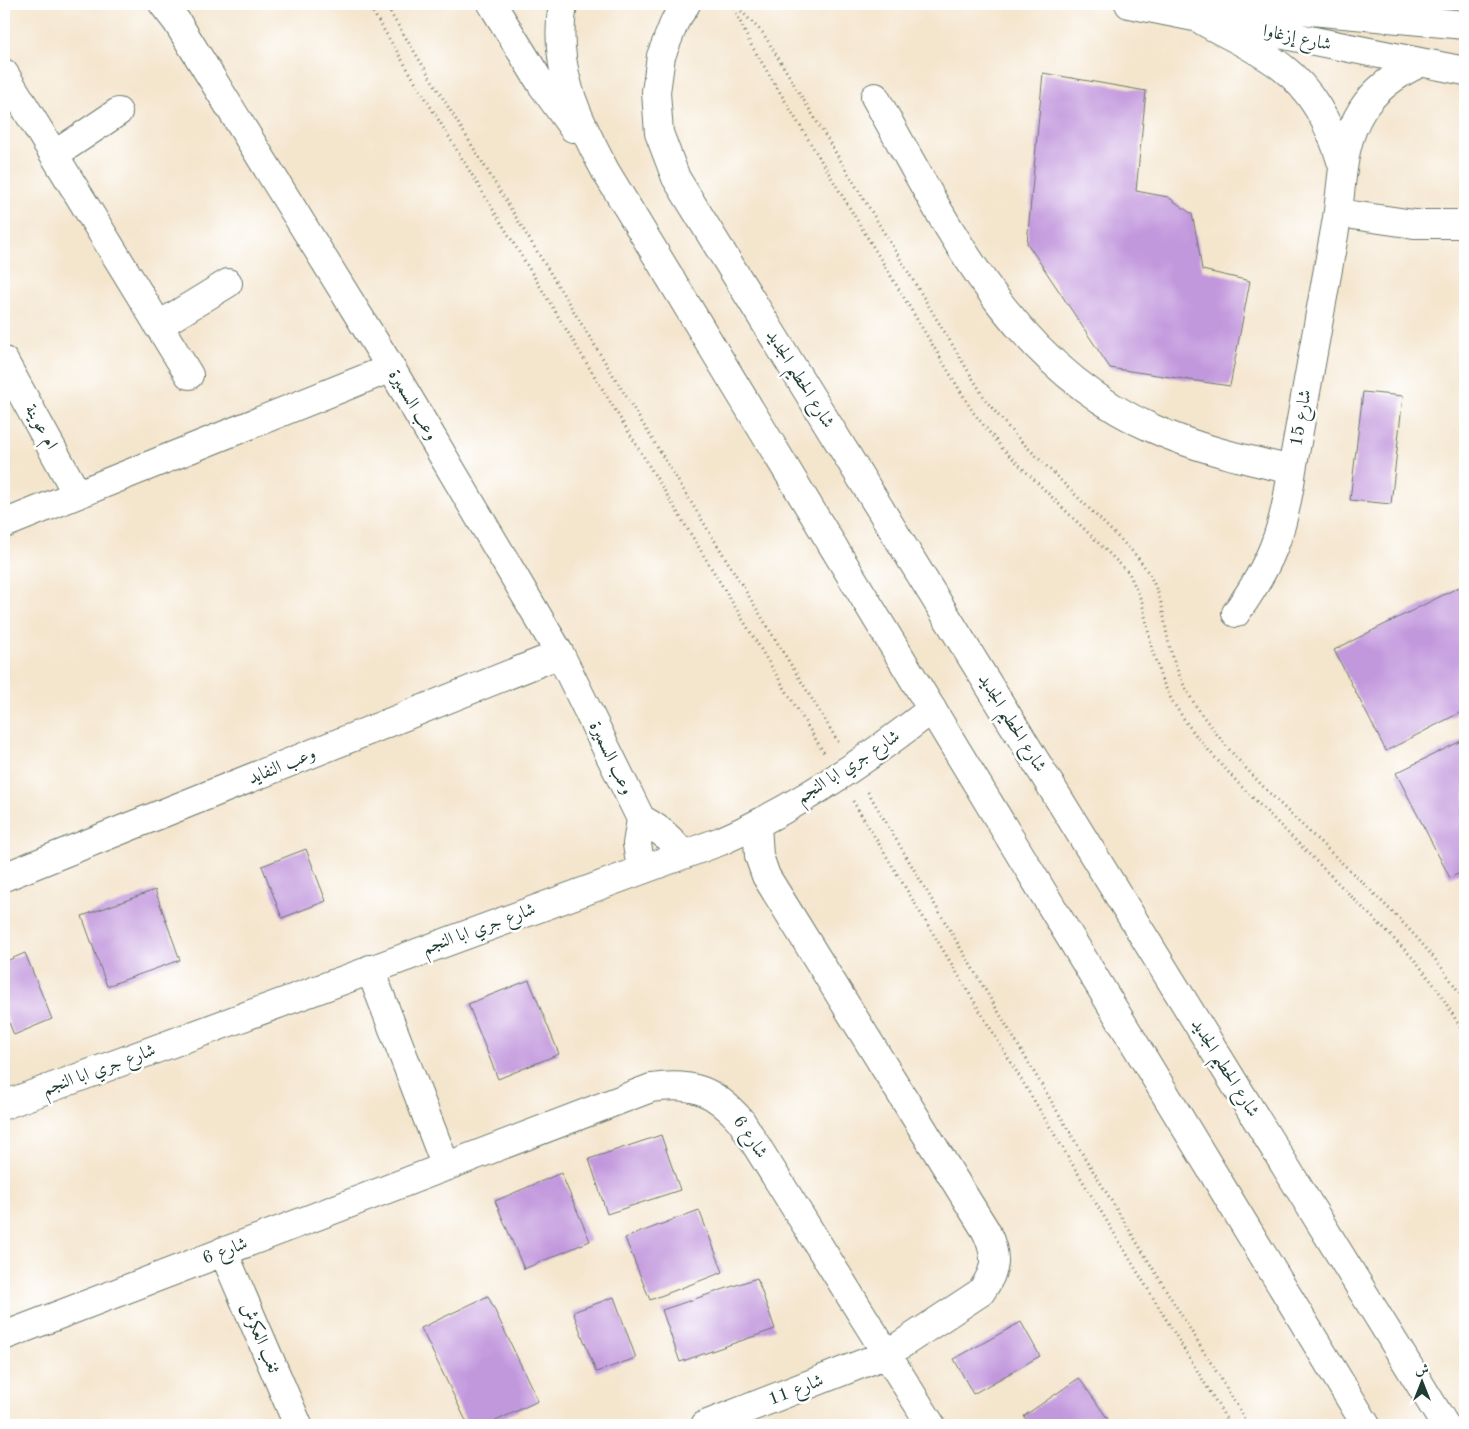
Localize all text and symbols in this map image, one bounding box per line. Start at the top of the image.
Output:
street label: شارع إزغاوا [1260,22,1333,59]
street label: شارع الحطيم الجديد [756,327,837,436]
street label: وعب السميرة [383,367,441,444]
street label: شارع 15 [1287,388,1320,449]
street label: ام عوينة [16,401,61,456]
street label: شارع الحطيم الجديد [968,671,1049,780]
street label: وعب السميرة [584,719,636,798]
street label: شارع جري ابا النجم [793,727,907,813]
street label: وعب النفايد [246,744,319,789]
street label: شارع جري ابا النجم [420,900,540,964]
street label: شارع الحطيم الجديد [1181,1016,1262,1125]
street label: شارع جري ابا النجم [40,1041,160,1105]
street label: شارع 6 [725,1113,771,1164]
street label: شارع 6 [200,1234,252,1272]
street label: ثغب العكرش [235,1300,284,1377]
north arrow [1396,1356,1446,1406]
text: ش [1415,1363,1429,1377]
street label: شارع 11 [766,1371,828,1413]

